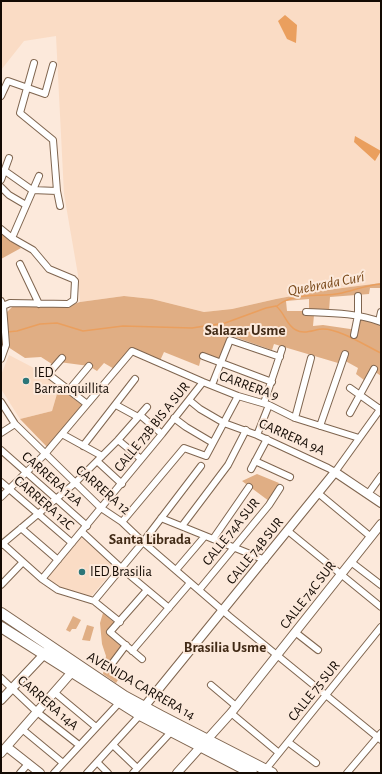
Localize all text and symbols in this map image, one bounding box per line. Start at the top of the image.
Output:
water label: Quebrada Curí [286,268,366,300]
district label: Salazar Usme [204,321,286,339]
place label: IED Barranquillita [34,365,109,398]
street label: CARRERA 9 [217,367,281,405]
marker: IED Barranquillita [21,376,31,386]
street label: CALLE 73B BIS A SUR [110,378,194,476]
street label: CARRERA 9A [256,415,328,459]
street label: CARRERA 12A [18,448,86,510]
street label: CARRERA 12 [72,462,134,518]
street label: CARRERA 12C [10,472,78,534]
street label: CALLE 74A SUR [199,495,263,569]
street label: CALLE 74B SUR [223,514,287,588]
district label: Santa Librada [109,530,191,548]
street label: CALLE 74C SUR [276,558,340,632]
place label: IED Brasilia [90,564,152,580]
marker: IED Brasilia [77,567,87,577]
district label: Brasilia Usme [184,638,266,656]
street label: AVENIDA CARRERA 14 [84,648,198,724]
street label: CALLE 75 SUR [284,657,344,725]
street label: CARRERA 14A [14,672,82,734]

